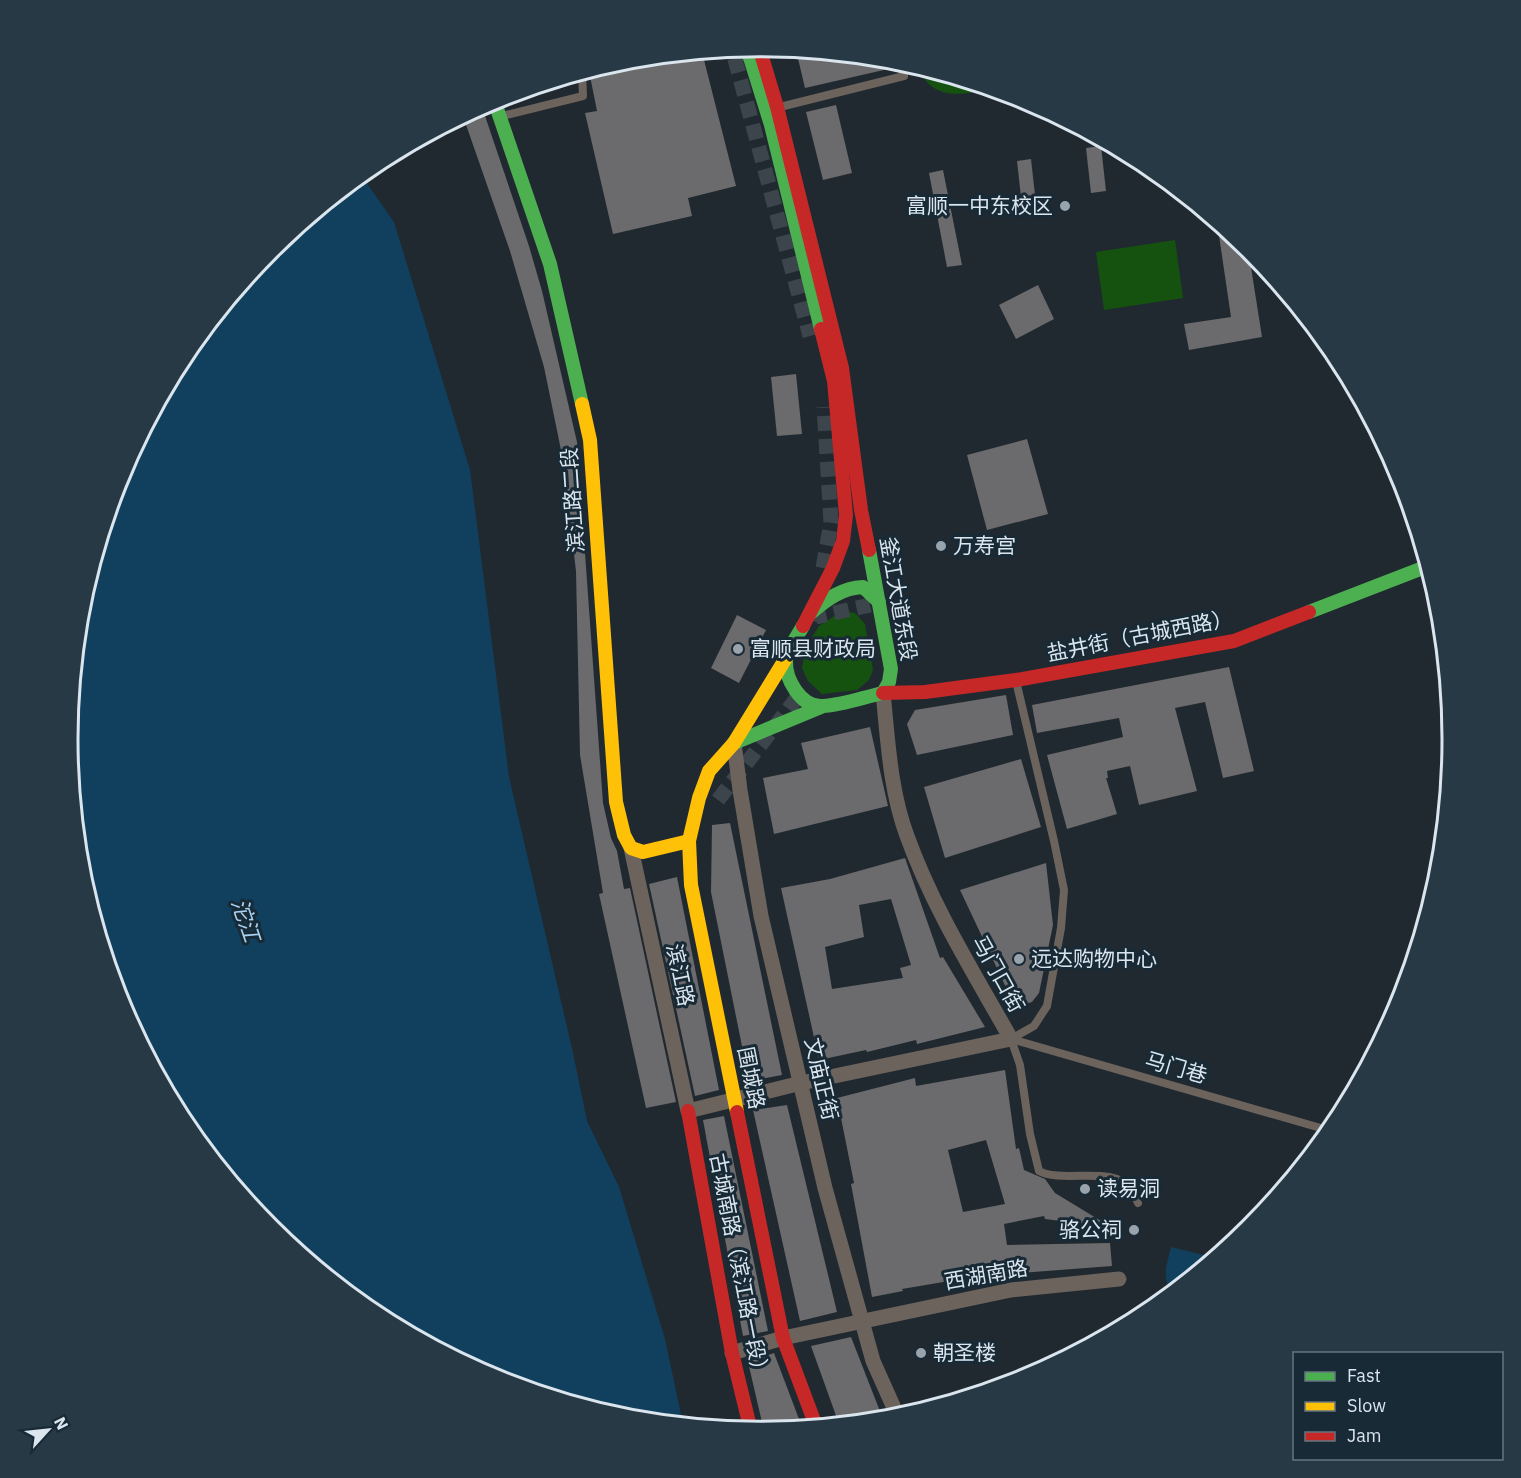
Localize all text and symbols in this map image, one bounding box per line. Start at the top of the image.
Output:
place label: 富顺一中东校区 [906,191,1053,219]
marker: 富顺一中东校区 [1058,199,1072,213]
street label: 滨江路二段 [554,447,590,553]
place label: 万寿宫 [953,531,1016,559]
street label: 釜江大道东段 [874,534,924,663]
marker: 万寿宫 [934,539,948,553]
street label: 盐井街（古城西路） [1044,603,1235,667]
place label: 富顺县财政局 [750,634,876,662]
marker: 富顺县财政局 [731,642,745,656]
water label: 沱江 [226,894,268,947]
street label: 马门口街 [966,930,1031,1017]
street label: 滨江路 [661,941,701,1009]
place label: 远达购物中心 [1031,944,1157,972]
marker: 远达购物中心 [1012,952,1026,966]
street label: 文庙正街 [799,1035,845,1123]
street label: 围城路 [732,1044,772,1111]
street label: 马门巷 [1142,1045,1210,1089]
street label: 古城南路（滨江路一段） [704,1151,776,1383]
place label: 读易洞 [1097,1174,1160,1202]
marker: 读易洞 [1078,1182,1092,1196]
place label: 骆公祠 [1059,1215,1122,1243]
marker: 骆公祠 [1127,1223,1141,1237]
street label: 西湖南路 [942,1253,1030,1295]
place label: 朝圣楼 [933,1338,996,1366]
marker: 朝圣楼 [914,1346,928,1360]
legend [1293,1352,1503,1460]
text: Fast [1347,1364,1381,1387]
text: Slow [1347,1394,1386,1417]
north arrow [18,1400,78,1460]
text: N [50,1413,73,1433]
text: Jam [1347,1424,1382,1447]

